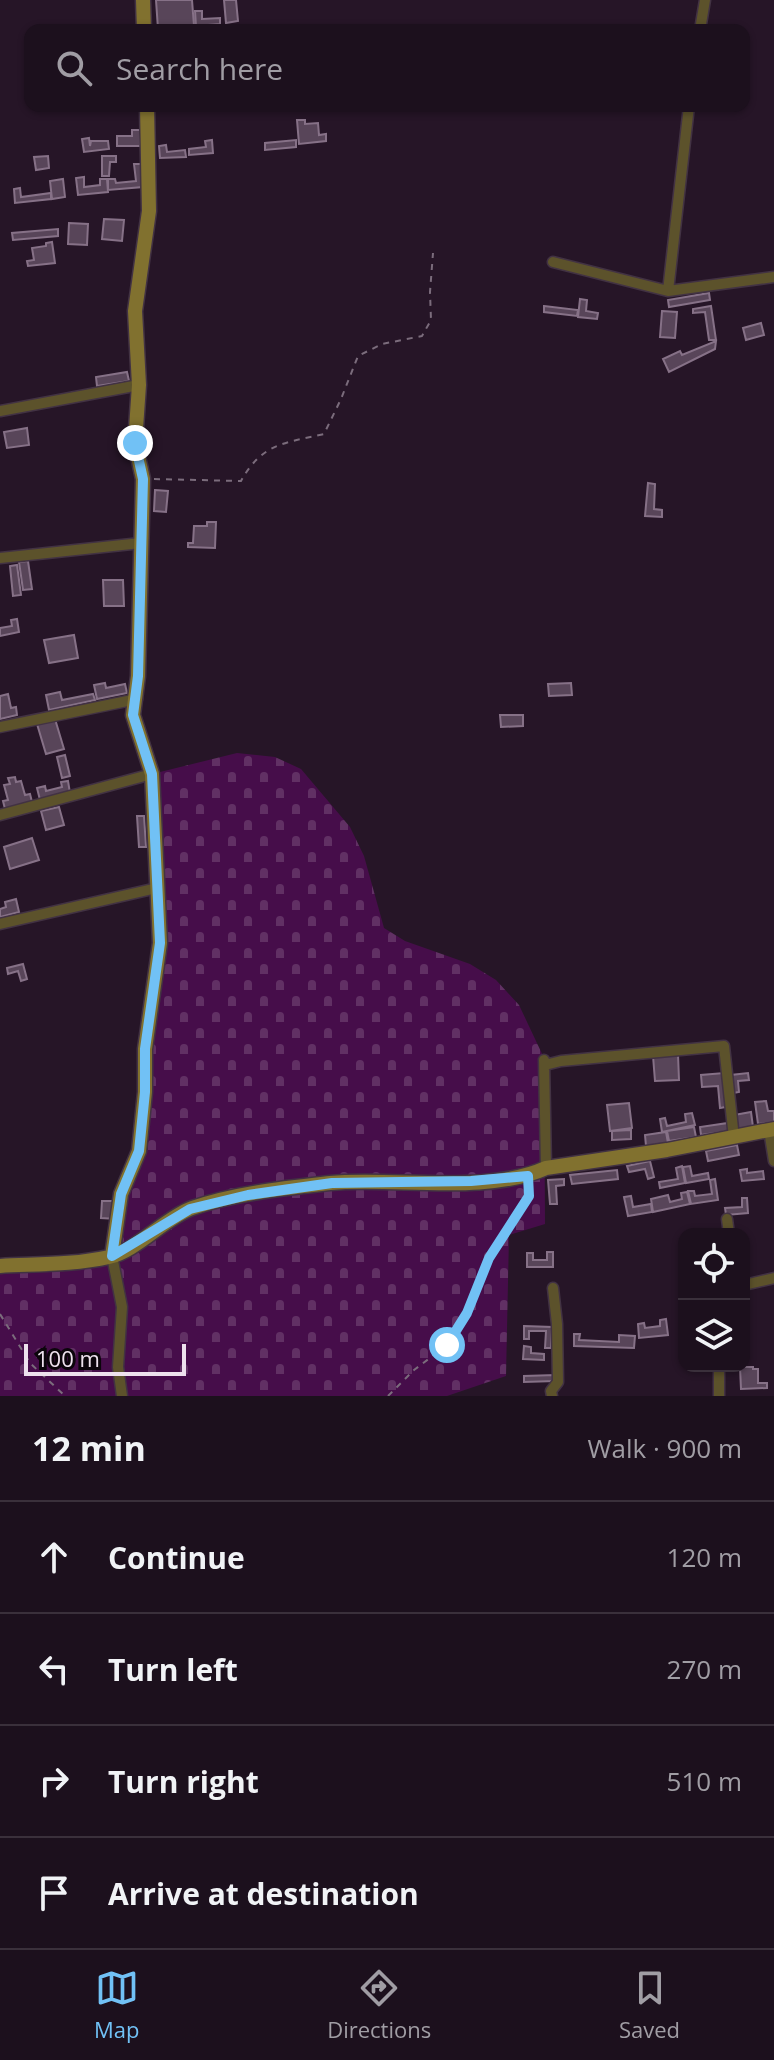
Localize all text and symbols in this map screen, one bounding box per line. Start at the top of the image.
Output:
search box [24,24,750,112]
icon: search [52,46,96,90]
text: Search here [116,48,283,89]
route end [117,425,153,461]
map controls [678,1228,750,1372]
button: locate [678,1228,750,1300]
button: layers [678,1300,750,1372]
route start [429,1327,465,1363]
scale bar [24,1340,186,1376]
text: 100 m [36,1343,100,1373]
text: 12 min [32,1425,146,1471]
text: Walk · 900 m [588,1430,742,1466]
icon: ahead [32,1535,76,1579]
text: Continue [108,1537,245,1578]
text: 120 m [667,1539,742,1575]
icon: left [32,1647,76,1691]
text: Turn left [108,1649,238,1690]
text: 270 m [667,1651,742,1687]
icon: right [32,1759,76,1803]
text: Turn right [108,1761,259,1802]
text: 510 m [667,1763,742,1799]
icon: arrive [32,1871,76,1915]
text: Arrive at destination [108,1873,419,1914]
tab: Map [94,1966,139,2044]
tab: Directions [327,1966,431,2044]
tab: Saved [619,1966,680,2044]

